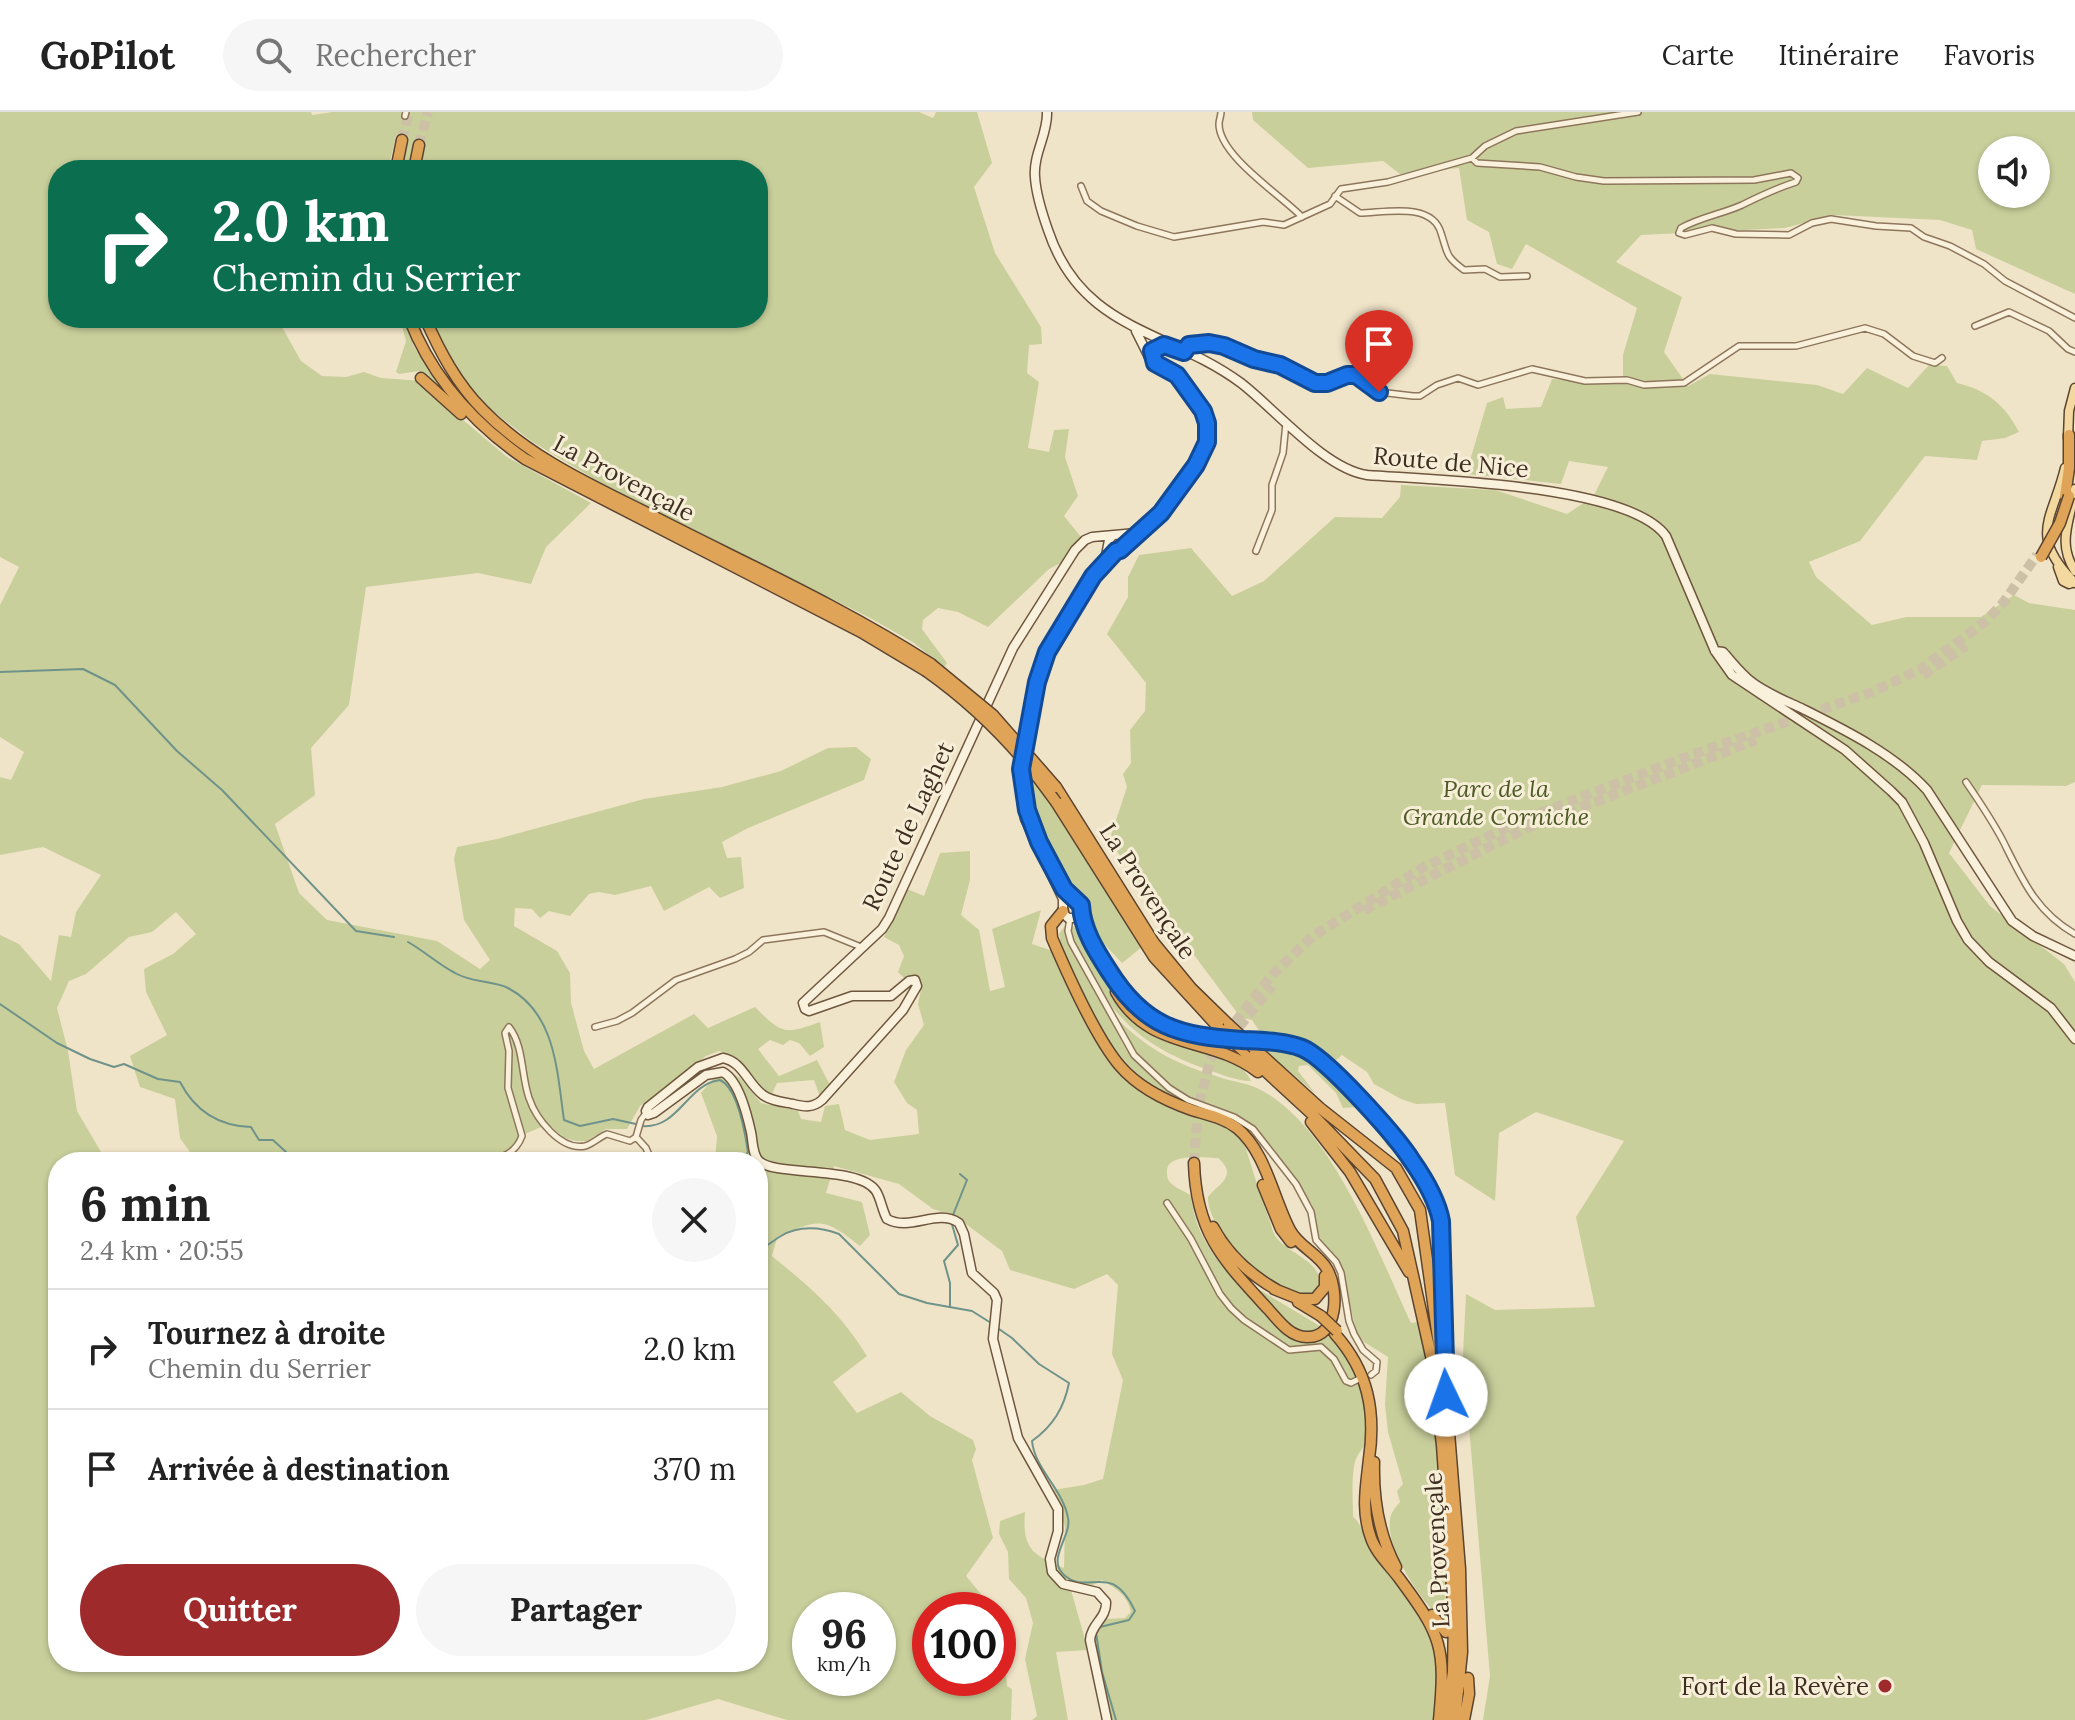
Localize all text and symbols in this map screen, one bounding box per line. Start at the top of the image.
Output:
search box [223,19,783,91]
text: GoPilot [40,31,175,79]
icon: search [251,33,295,77]
text: Rechercher [315,36,476,74]
text: Carte [1662,37,1734,73]
text: Itinéraire [1778,37,1899,73]
text: Favoris [1943,37,2035,73]
map controls [1978,136,2050,208]
button: sound [1978,136,2050,208]
text: 2.0 km [212,185,389,256]
icon: right [80,192,184,296]
text: Chemin du Serrier [212,255,521,301]
pin [1345,310,1413,392]
icon: arrive [1357,322,1401,366]
street label: La Provençale [548,428,700,528]
street label: Route de Nice [1372,440,1530,484]
street label: Route de Laghet [855,736,961,915]
park label: Parc de la Grande Corniche [1403,773,1589,832]
street label: La Provençale [1093,817,1203,965]
text: 6 min [80,1173,211,1234]
button: close [652,1178,736,1262]
text: 2.4 km · 20:55 [80,1234,244,1267]
text: Tournez à droite [148,1314,385,1352]
icon: right [80,1327,124,1371]
text: 2.0 km [644,1330,736,1368]
text: Chemin du Serrier [148,1352,371,1385]
position arrow [1404,1353,1488,1437]
icon: arrive [80,1447,124,1491]
text: Arrivée à destination [148,1450,450,1488]
text: 370 m [653,1450,736,1488]
street label: La Provençale [1417,1471,1457,1629]
button: Quitter [80,1564,400,1656]
button: Partager [416,1564,736,1656]
speed limit sign: 100 [912,1592,1016,1696]
text: 96 [821,1608,867,1659]
text: km/h [817,1651,871,1676]
place label: Fort de la Revère [1681,1671,1869,1702]
marker: Fort de la Revère [1876,1677,1894,1695]

